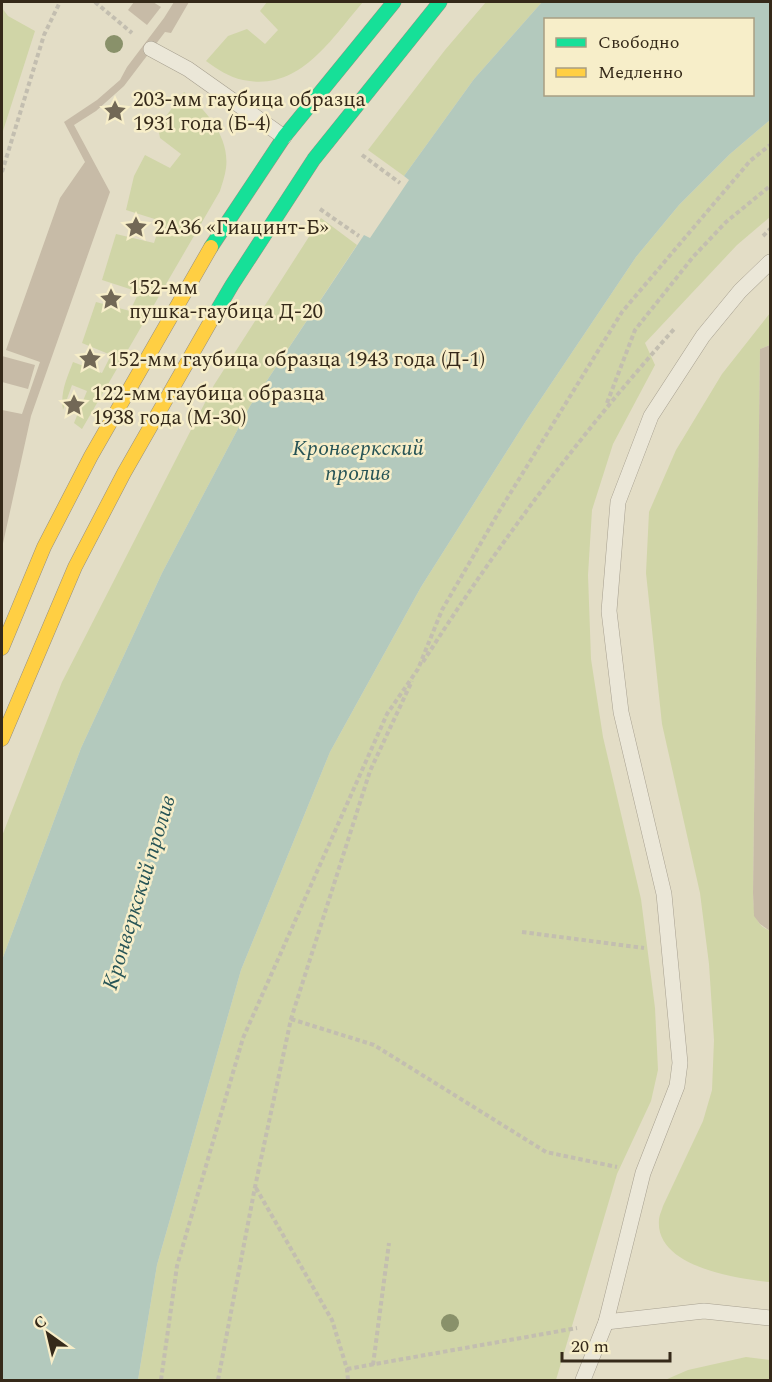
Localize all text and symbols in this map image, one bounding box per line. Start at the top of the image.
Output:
legend [544,18,754,96]
text: Свободно [598,29,679,56]
text: Медленно [598,59,683,86]
place label: 203-мм гаубица образца 1931 года (Б-4) [133,84,367,140]
place icon: 203-мм гаубица образца 1931 года (Б-4) [102,98,128,124]
place label: 2А36 «Гиацинт-Б» [154,212,329,244]
place icon: 2А36 «Гиацинт-Б» [123,214,149,240]
place label: 152-мм пушка-гаубица Д-20 [129,272,323,328]
place icon: 152-мм пушка-гаубица Д-20 [98,286,124,312]
place label: 152-мм гаубица образца 1943 года (Д-1) [108,344,485,376]
place icon: 152-мм гаубица образца 1943 года (Д-1) [77,346,103,372]
place label: 122-мм гаубица образца 1938 года (М-30) [92,378,326,434]
place icon: 122-мм гаубица образца 1938 года (М-30) [61,392,87,418]
water label: Кронверкский пролив [292,432,424,490]
water label: Кронверкский пролив [94,791,185,994]
north arrow [18,1304,78,1364]
text: С [29,1309,52,1336]
scale bar [562,1325,670,1363]
text: 20 m [571,1333,609,1360]

